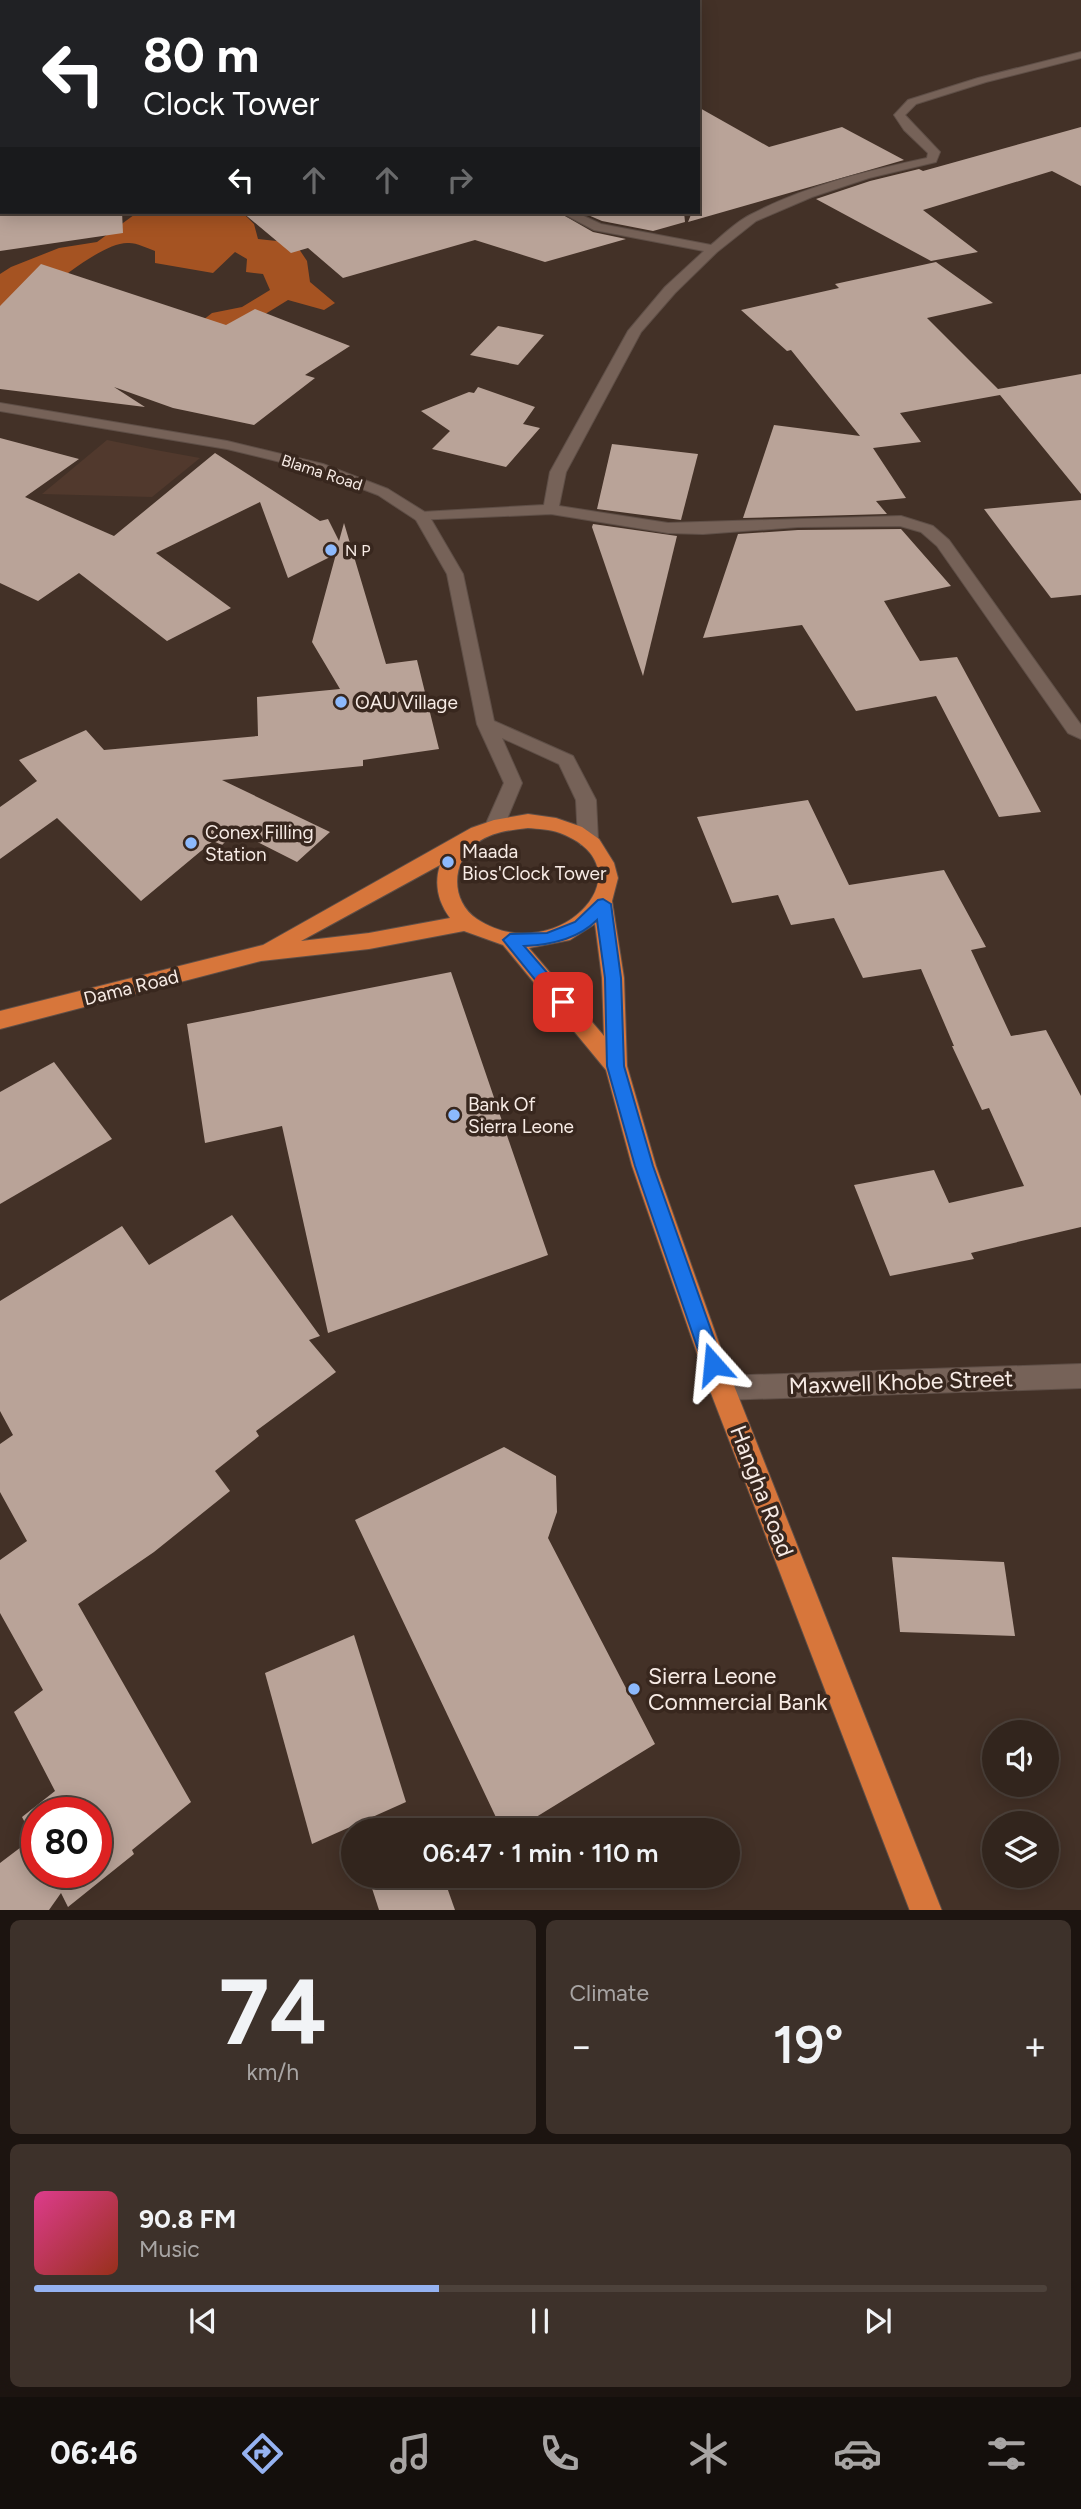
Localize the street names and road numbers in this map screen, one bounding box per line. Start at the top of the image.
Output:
street label: Blama Road [279,450,365,494]
street label: Dama Road [81,965,181,1010]
street label: Maxwell Khobe Street [788,1364,1014,1400]
street label: Hangha Road [724,1421,800,1561]

